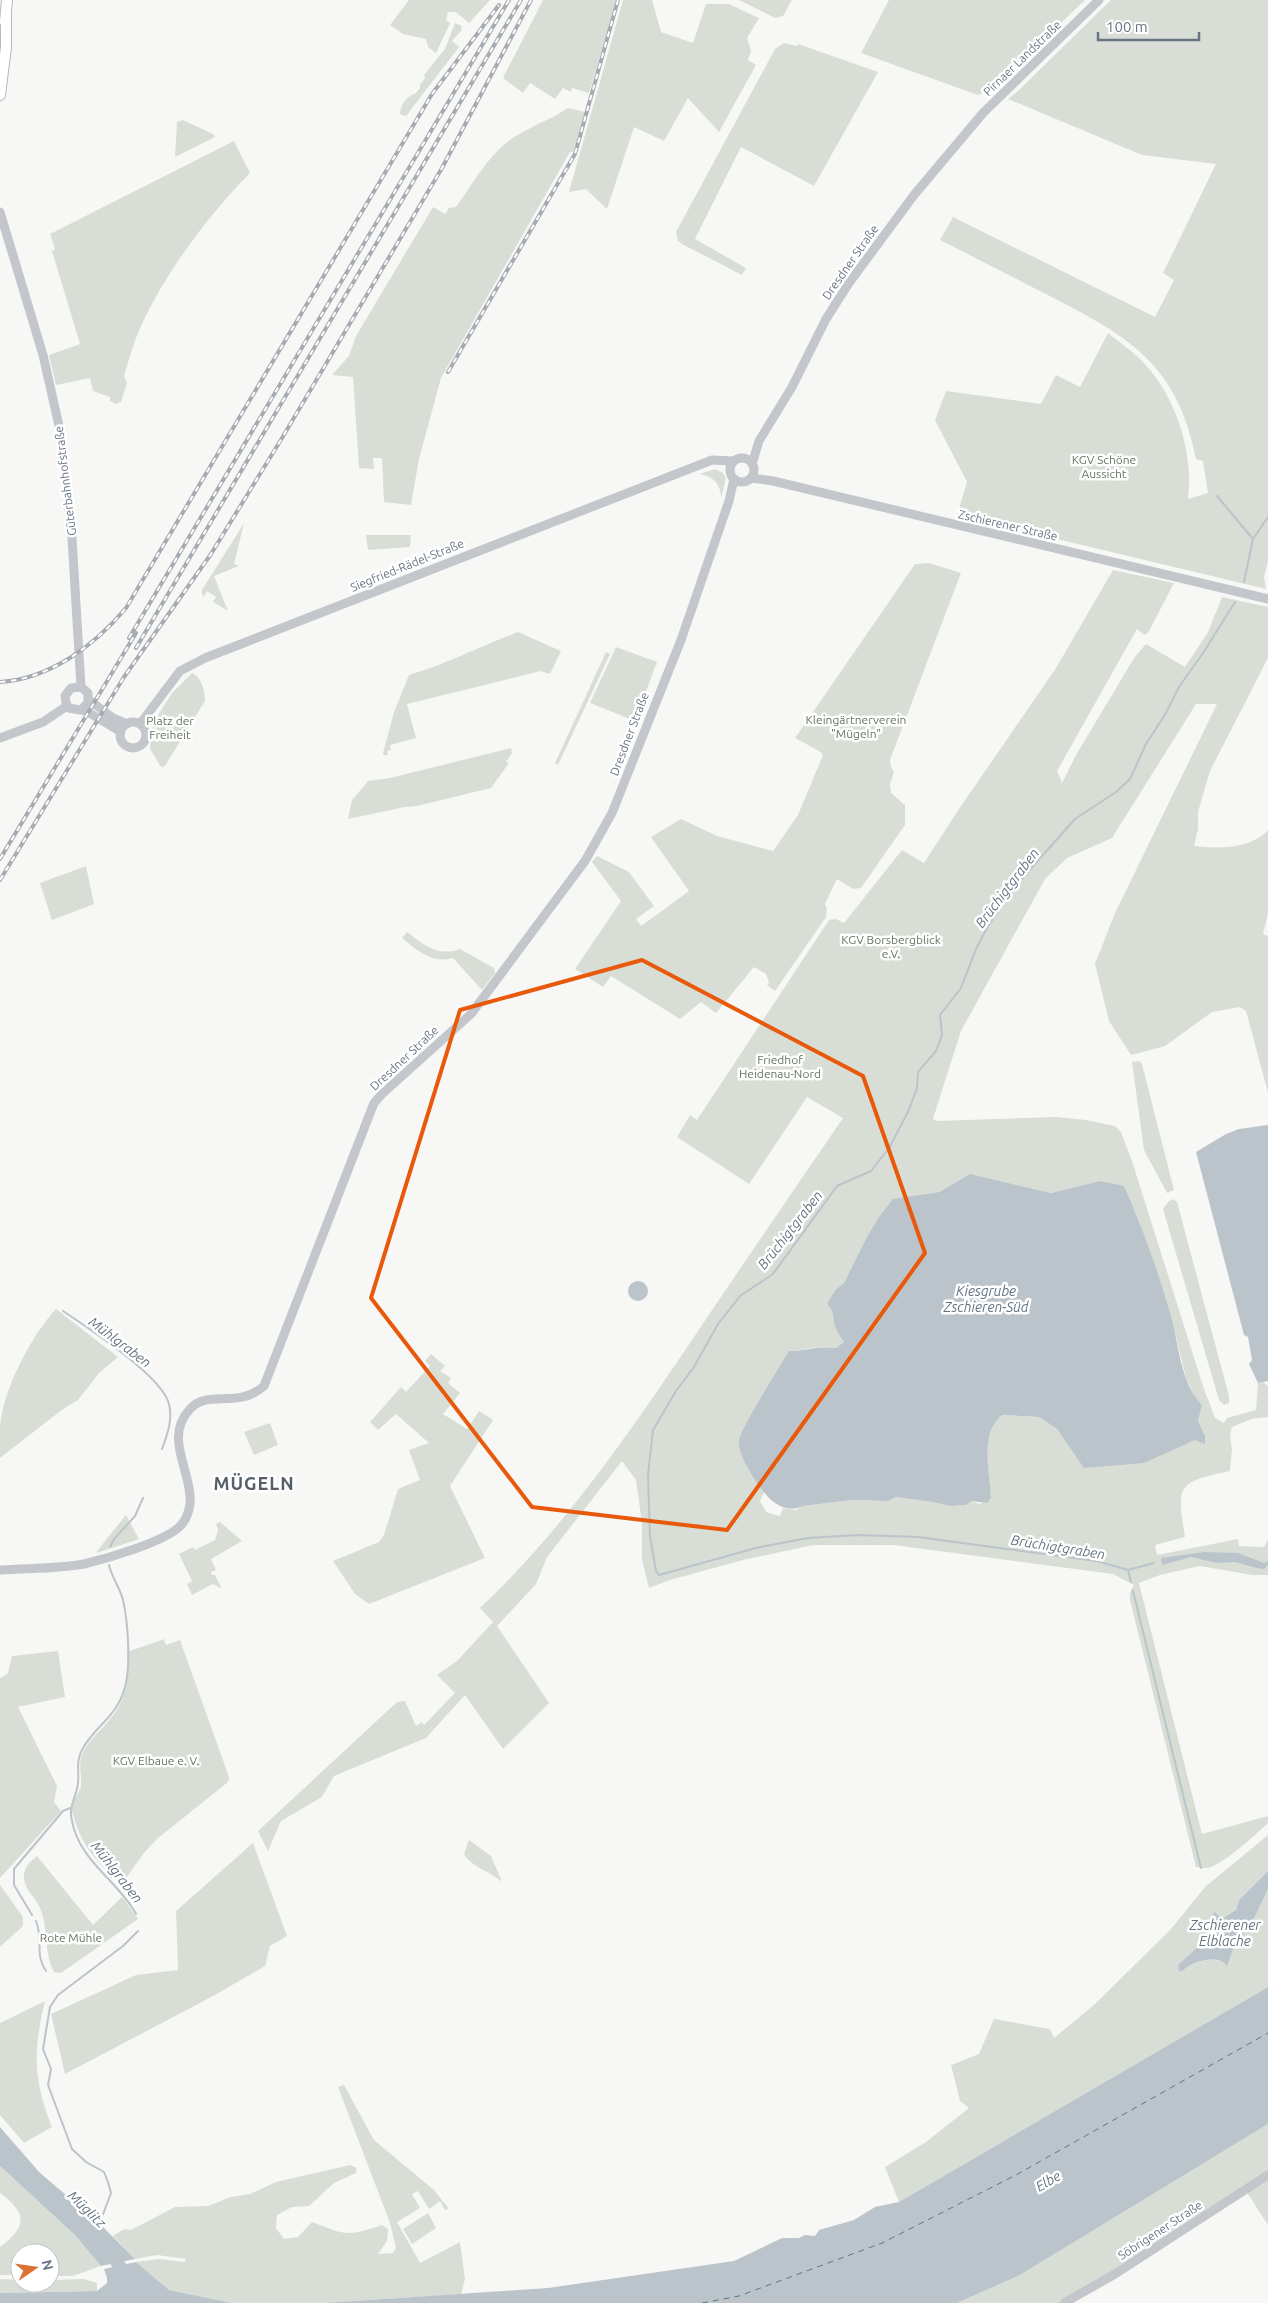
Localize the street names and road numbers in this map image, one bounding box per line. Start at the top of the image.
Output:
street label: Pirnaer Landstraße [981,18,1063,98]
street label: Dresdner Straße [819,222,881,302]
street label: Güterbahnhofstraße [52,425,78,537]
street label: Zschierener Straße [957,507,1059,543]
street label: Siegfried-Rädel-Straße [348,536,466,594]
street label: Dresdner Straße [607,690,651,778]
street label: Dresdner Straße [367,1023,441,1093]
street label: Söbrigener Straße [1116,2198,1204,2262]

